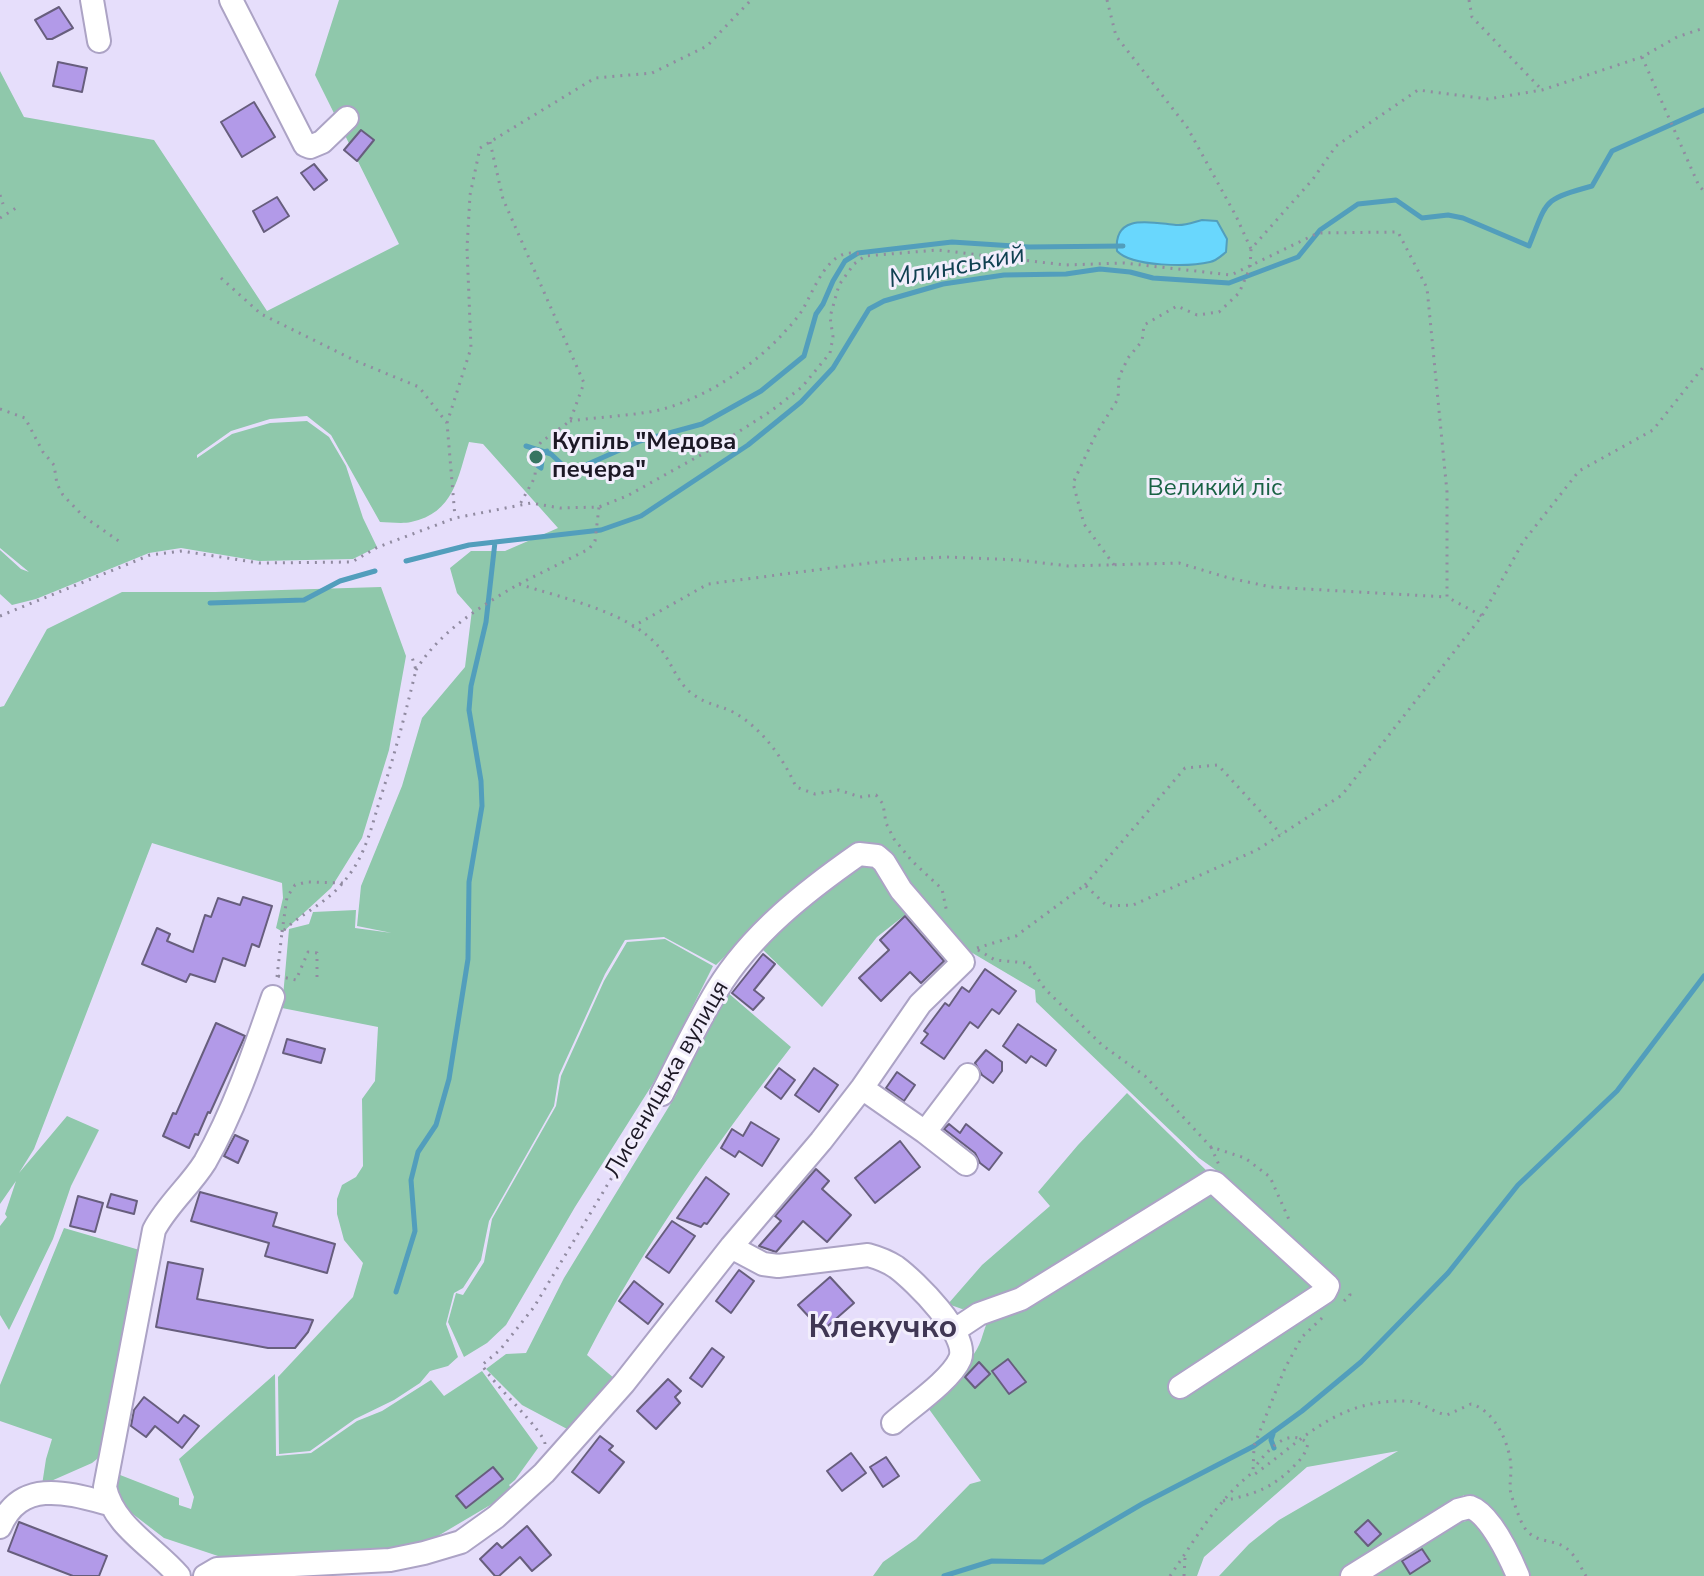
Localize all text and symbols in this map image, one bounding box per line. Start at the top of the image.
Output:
water label: Млинський [886,240,1028,296]
place label: Купіль "Медова печера" [552,429,737,485]
marker: Купіль "Медова печера" [527,448,545,466]
park label: Великий ліс [1148,475,1282,503]
street label: Лисеницька вулиця [600,976,736,1184]
district label: Клекучко [809,1310,957,1348]

